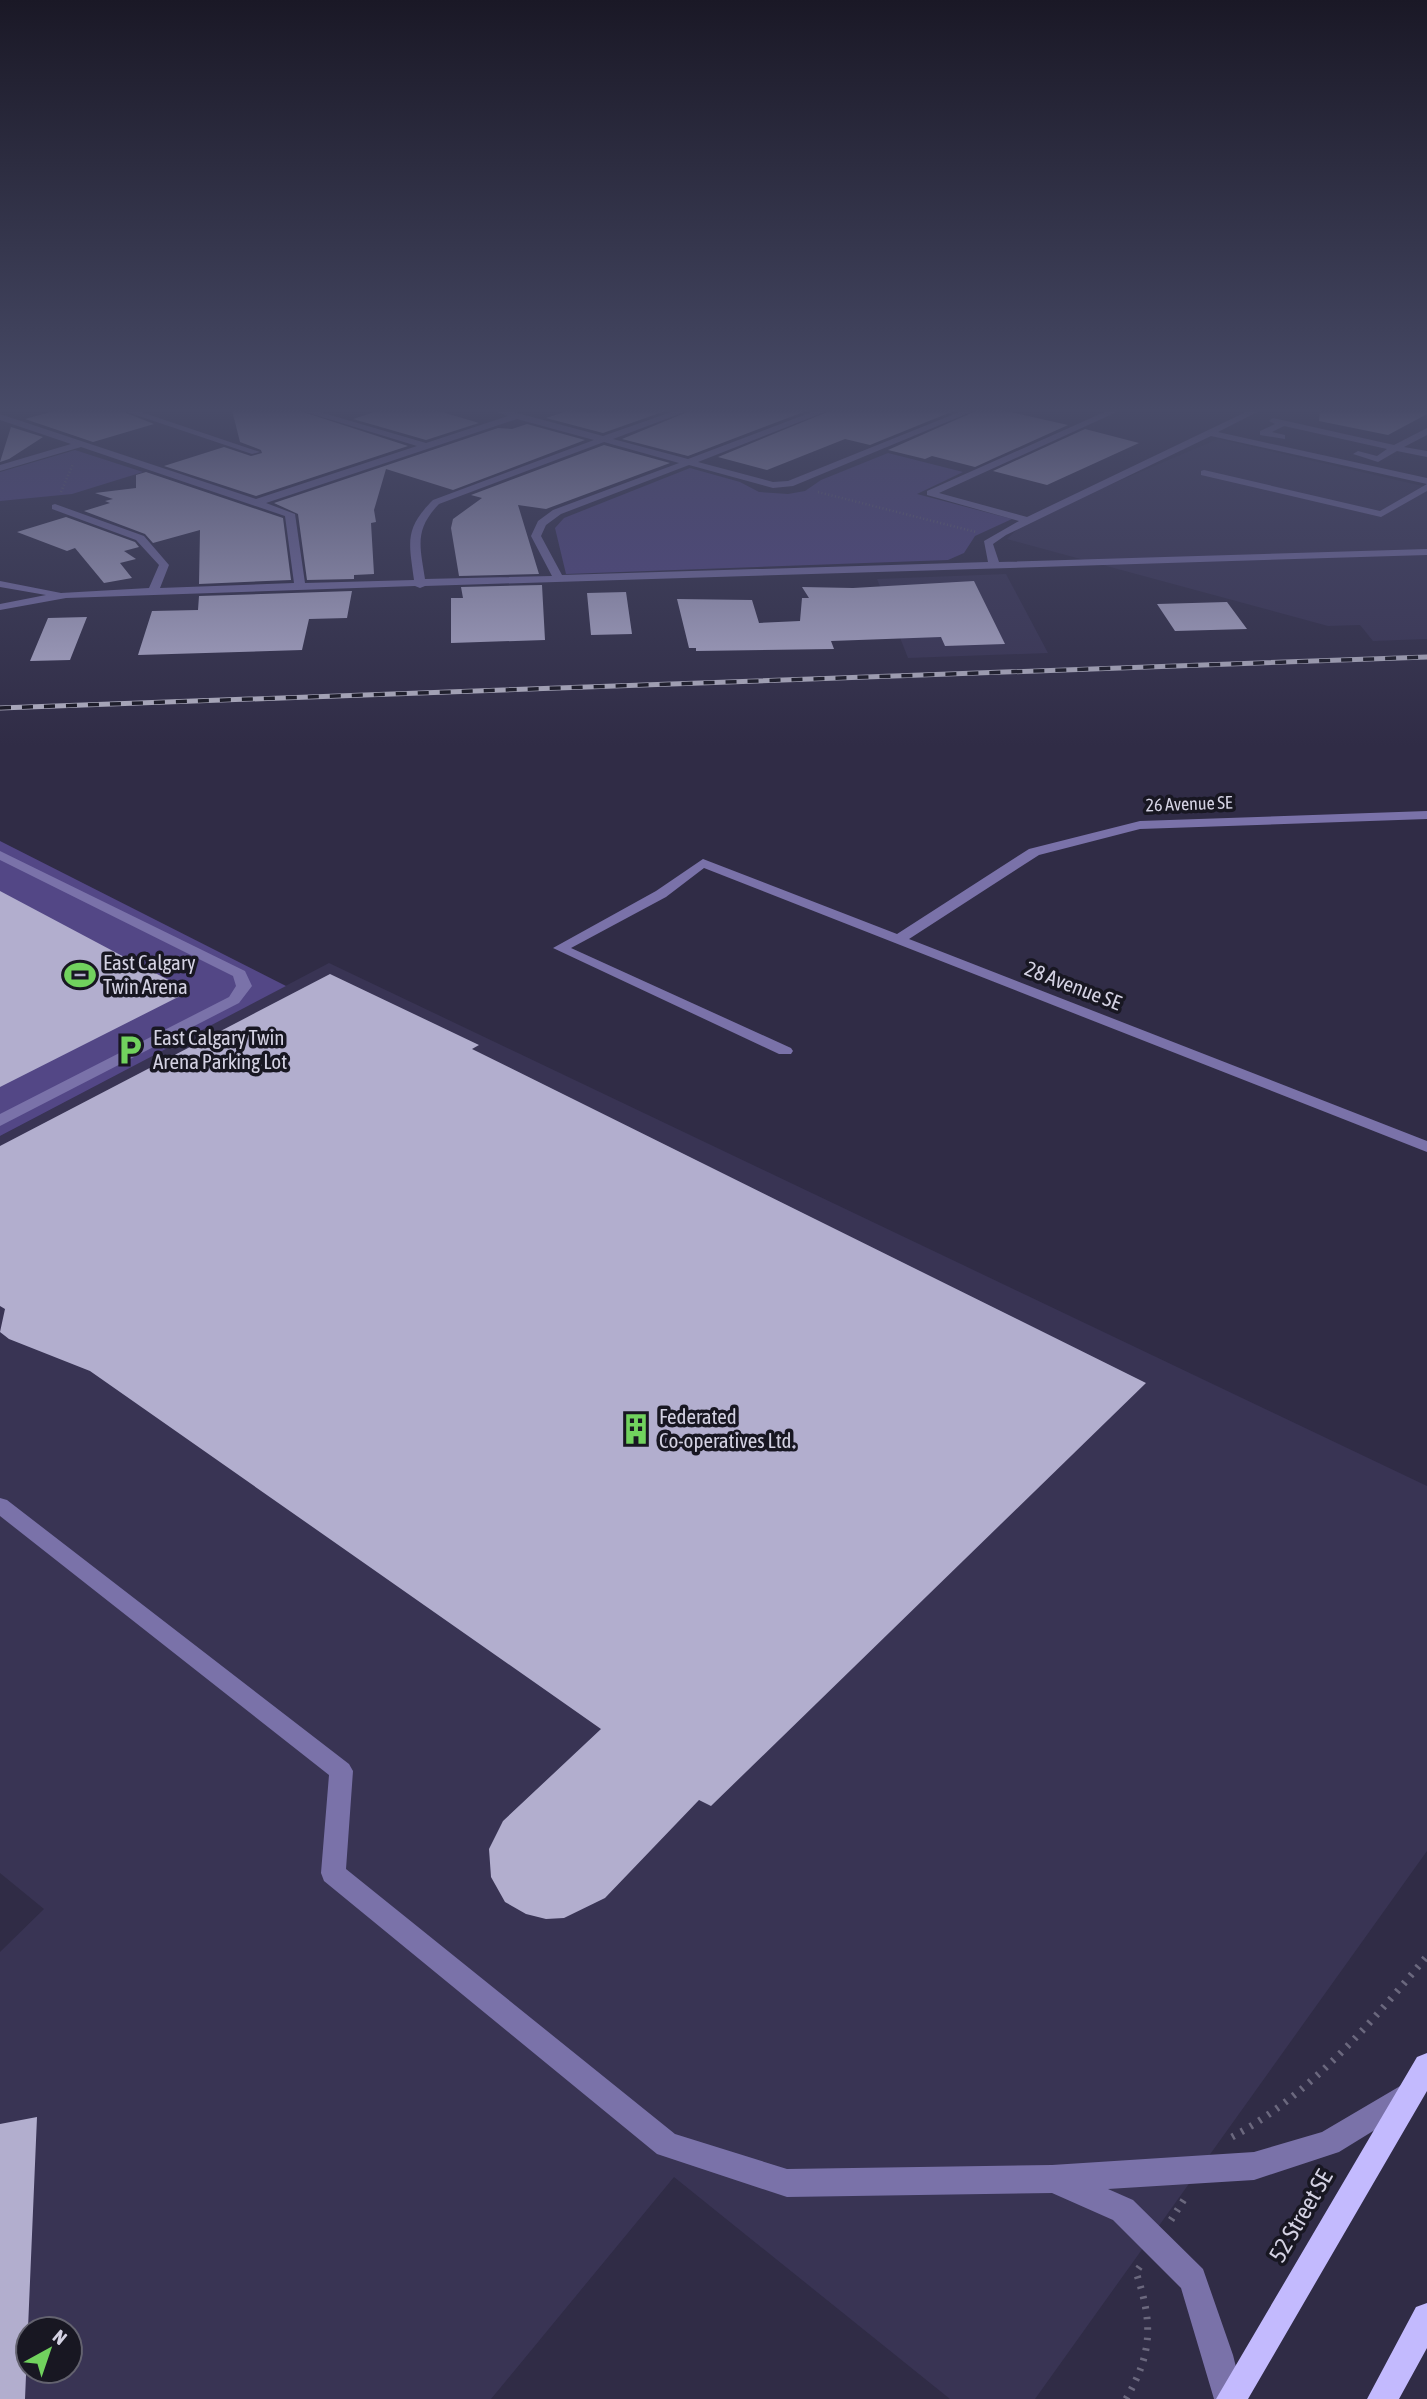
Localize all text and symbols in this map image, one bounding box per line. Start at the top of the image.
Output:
street label: 26 Avenue SE [1145,791,1233,816]
place label: East Calgary Twin Arena [103,950,196,998]
street label: 28 Avenue SE [1022,956,1125,1014]
sports icon: East Calgary Twin Arena [63,958,97,992]
place label: East Calgary Twin Arena Parking Lot [153,1025,287,1073]
parking icon: East Calgary Twin Arena Parking Lot [113,1033,147,1067]
place label: Federated Co-operatives Ltd. [659,1404,795,1452]
building icon: Federated Co-operatives Ltd. [619,1412,653,1446]
street label: 52 Street SE [1263,2165,1338,2267]
north arrow [14,2315,84,2385]
text: N [49,2325,71,2349]

